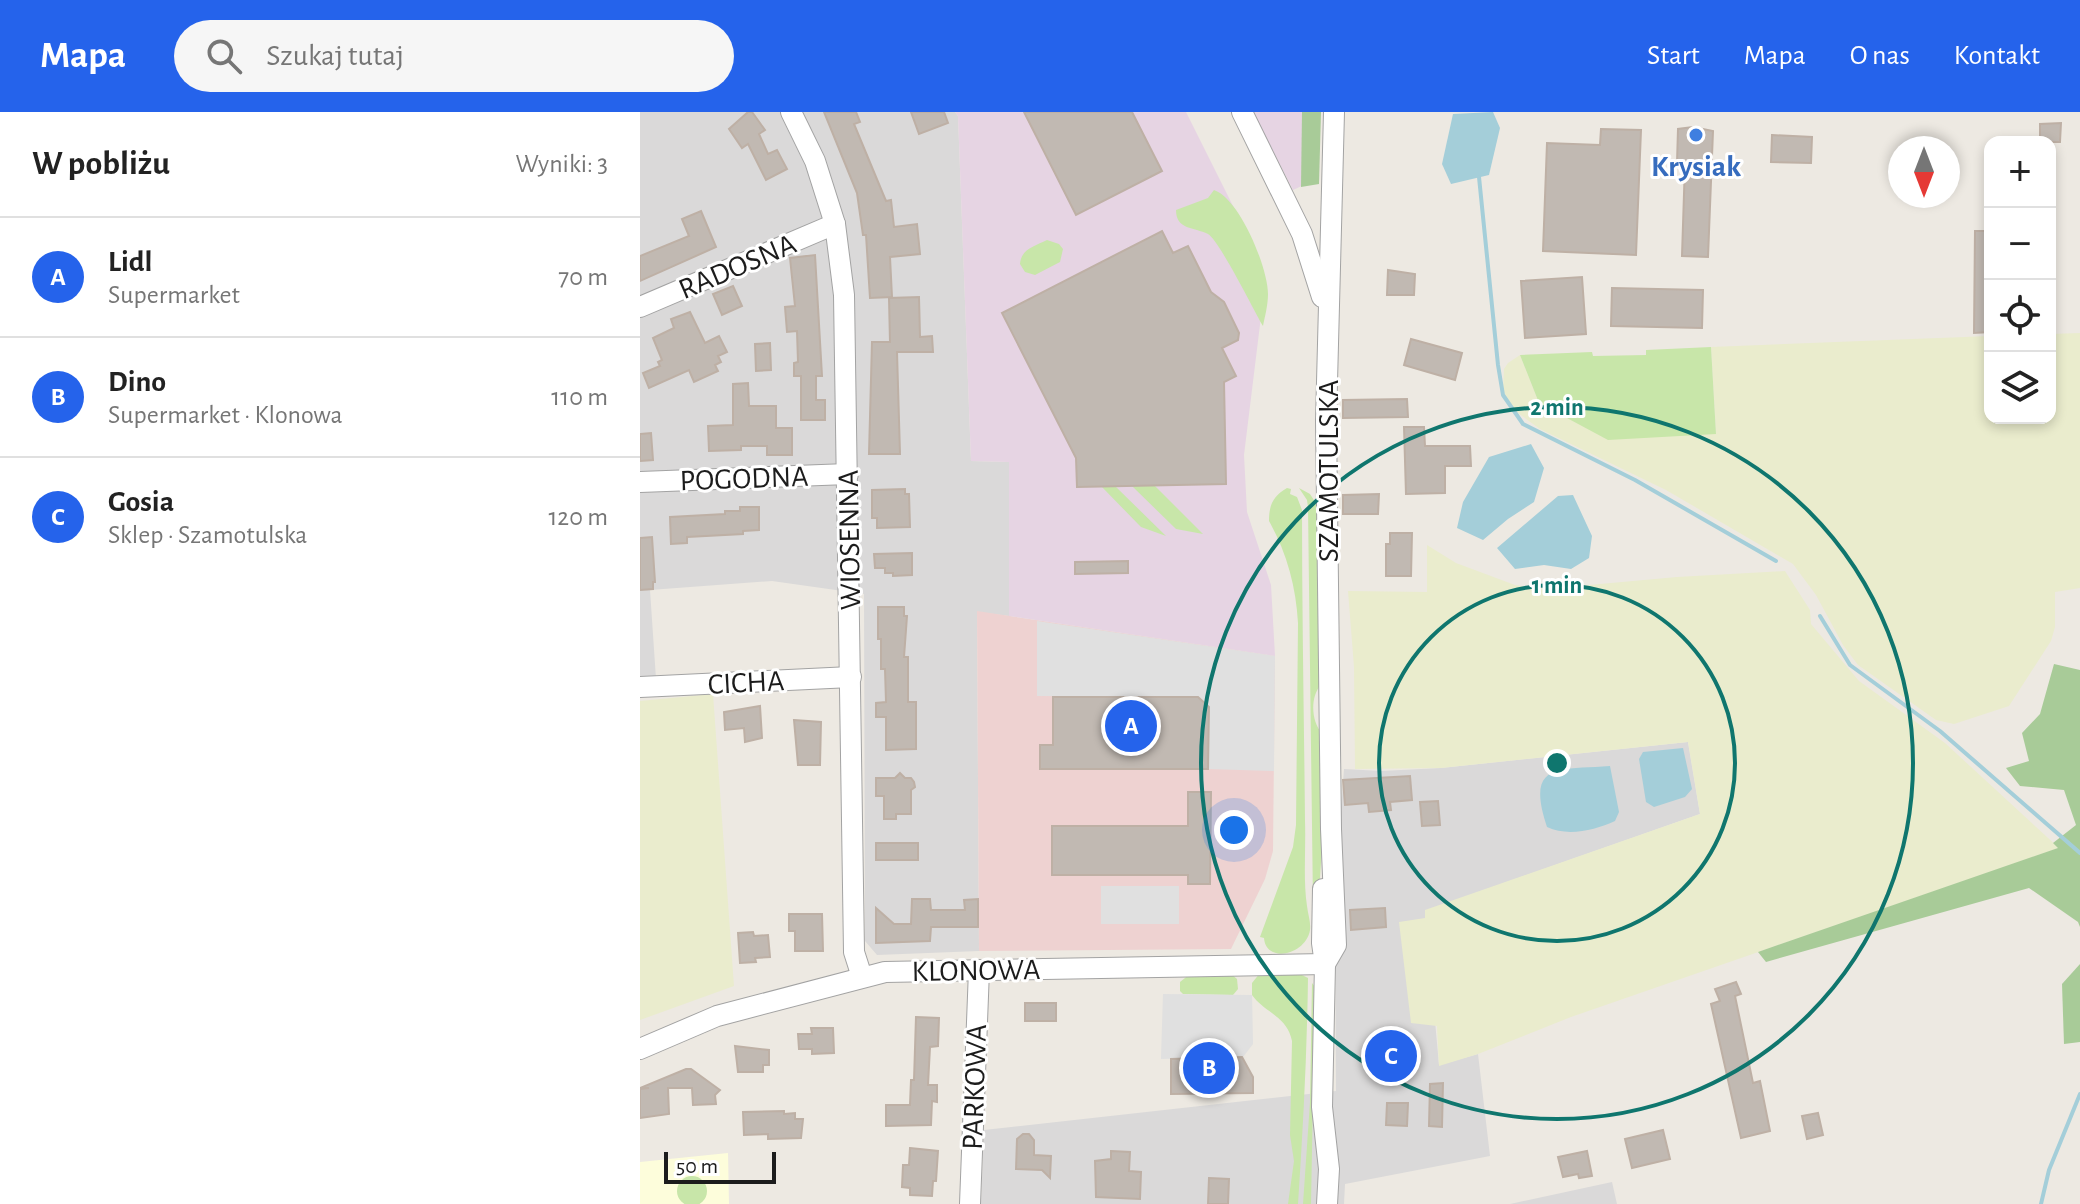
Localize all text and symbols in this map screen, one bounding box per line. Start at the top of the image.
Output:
search box [174,20,734,92]
icon: search [202,34,246,78]
text: Mapa [40,37,126,75]
text: Szukaj tutaj [266,41,404,71]
text: Start [1647,42,1700,70]
text: Mapa [1744,42,1806,70]
text: O nas [1850,42,1910,70]
text: Kontakt [1954,42,2040,70]
marker: Krysiak [1687,126,1705,144]
north arrow [1888,136,1960,208]
map controls [1984,136,2056,424]
button: + [1984,136,2056,208]
text: W pobliżu [32,147,170,181]
text: Wyniki: 3 [515,151,608,177]
place label: Krysiak [1651,152,1741,182]
button: − [1984,208,2056,280]
street label: RADOSNA [674,229,801,305]
text: Lidl [108,247,153,277]
text: A [50,264,66,290]
text: 70 m [558,264,608,290]
button: locate [1984,280,2056,352]
text: Supermarket [108,282,240,308]
button: layers [1984,352,2056,424]
text: Dino [108,367,166,397]
street label: SZAMOTULSKA [1314,380,1344,562]
text: B [50,384,66,410]
text: 110 m [551,384,608,410]
text: 2 min [1530,396,1584,420]
text: Supermarket · Klonowa [108,402,342,428]
street label: POGODNA [679,462,809,496]
street label: WIOSENNA [834,470,866,610]
text: Gosia [108,487,174,517]
text: C [51,504,65,530]
text: 120 m [548,504,608,530]
text: Sklep · Szamotulska [108,522,307,548]
text: 1 min [1532,574,1582,598]
street label: CICHA [707,666,785,700]
pin: A [1105,696,1157,756]
centre of rings [1543,749,1571,777]
your location [1214,810,1254,850]
street label: KLONOWA [911,955,1041,987]
street label: PARKOWA [958,1024,992,1150]
pin: C [1365,1026,1417,1086]
pin: B [1183,1038,1235,1098]
scale bar [664,1148,776,1184]
text: 50 m [676,1155,718,1177]

